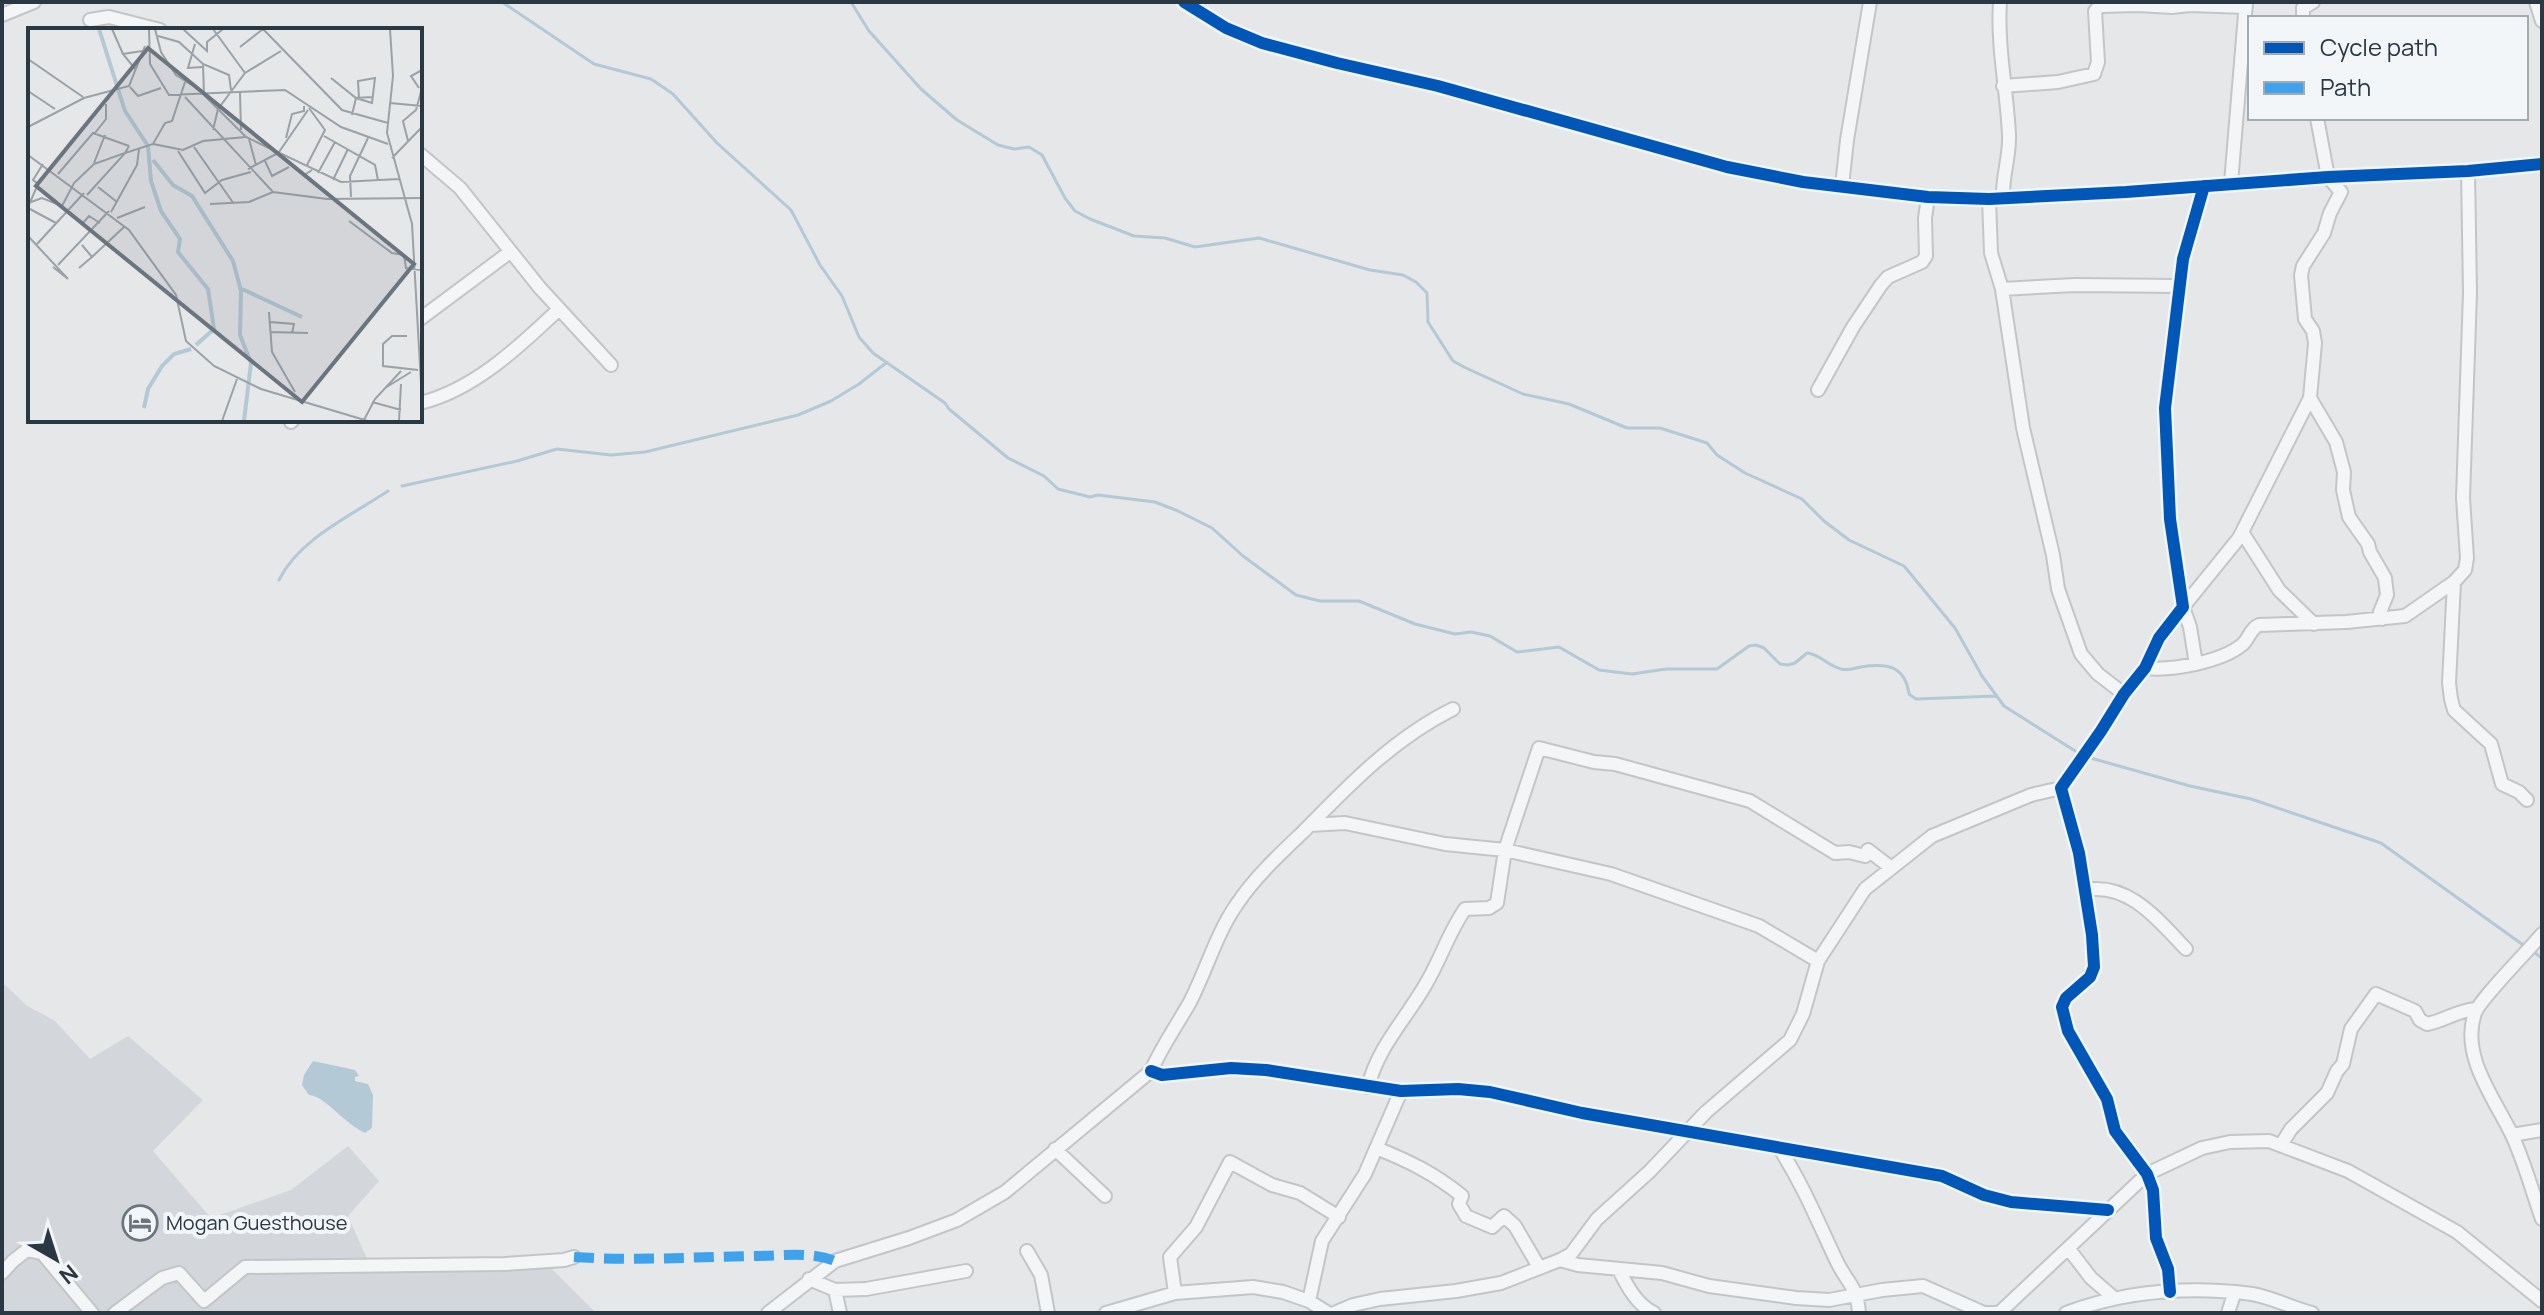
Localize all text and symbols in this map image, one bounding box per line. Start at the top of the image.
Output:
legend [2248,16,2528,120]
inset map [28,28,422,422]
text: Cycle path [2320,30,2438,63]
text: Path [2320,70,2371,103]
hotel icon: Mogan Guesthouse [121,1204,159,1242]
place label: Mogan Guesthouse [166,1209,347,1236]
north arrow [16,1219,96,1299]
text: N [53,1258,84,1291]

